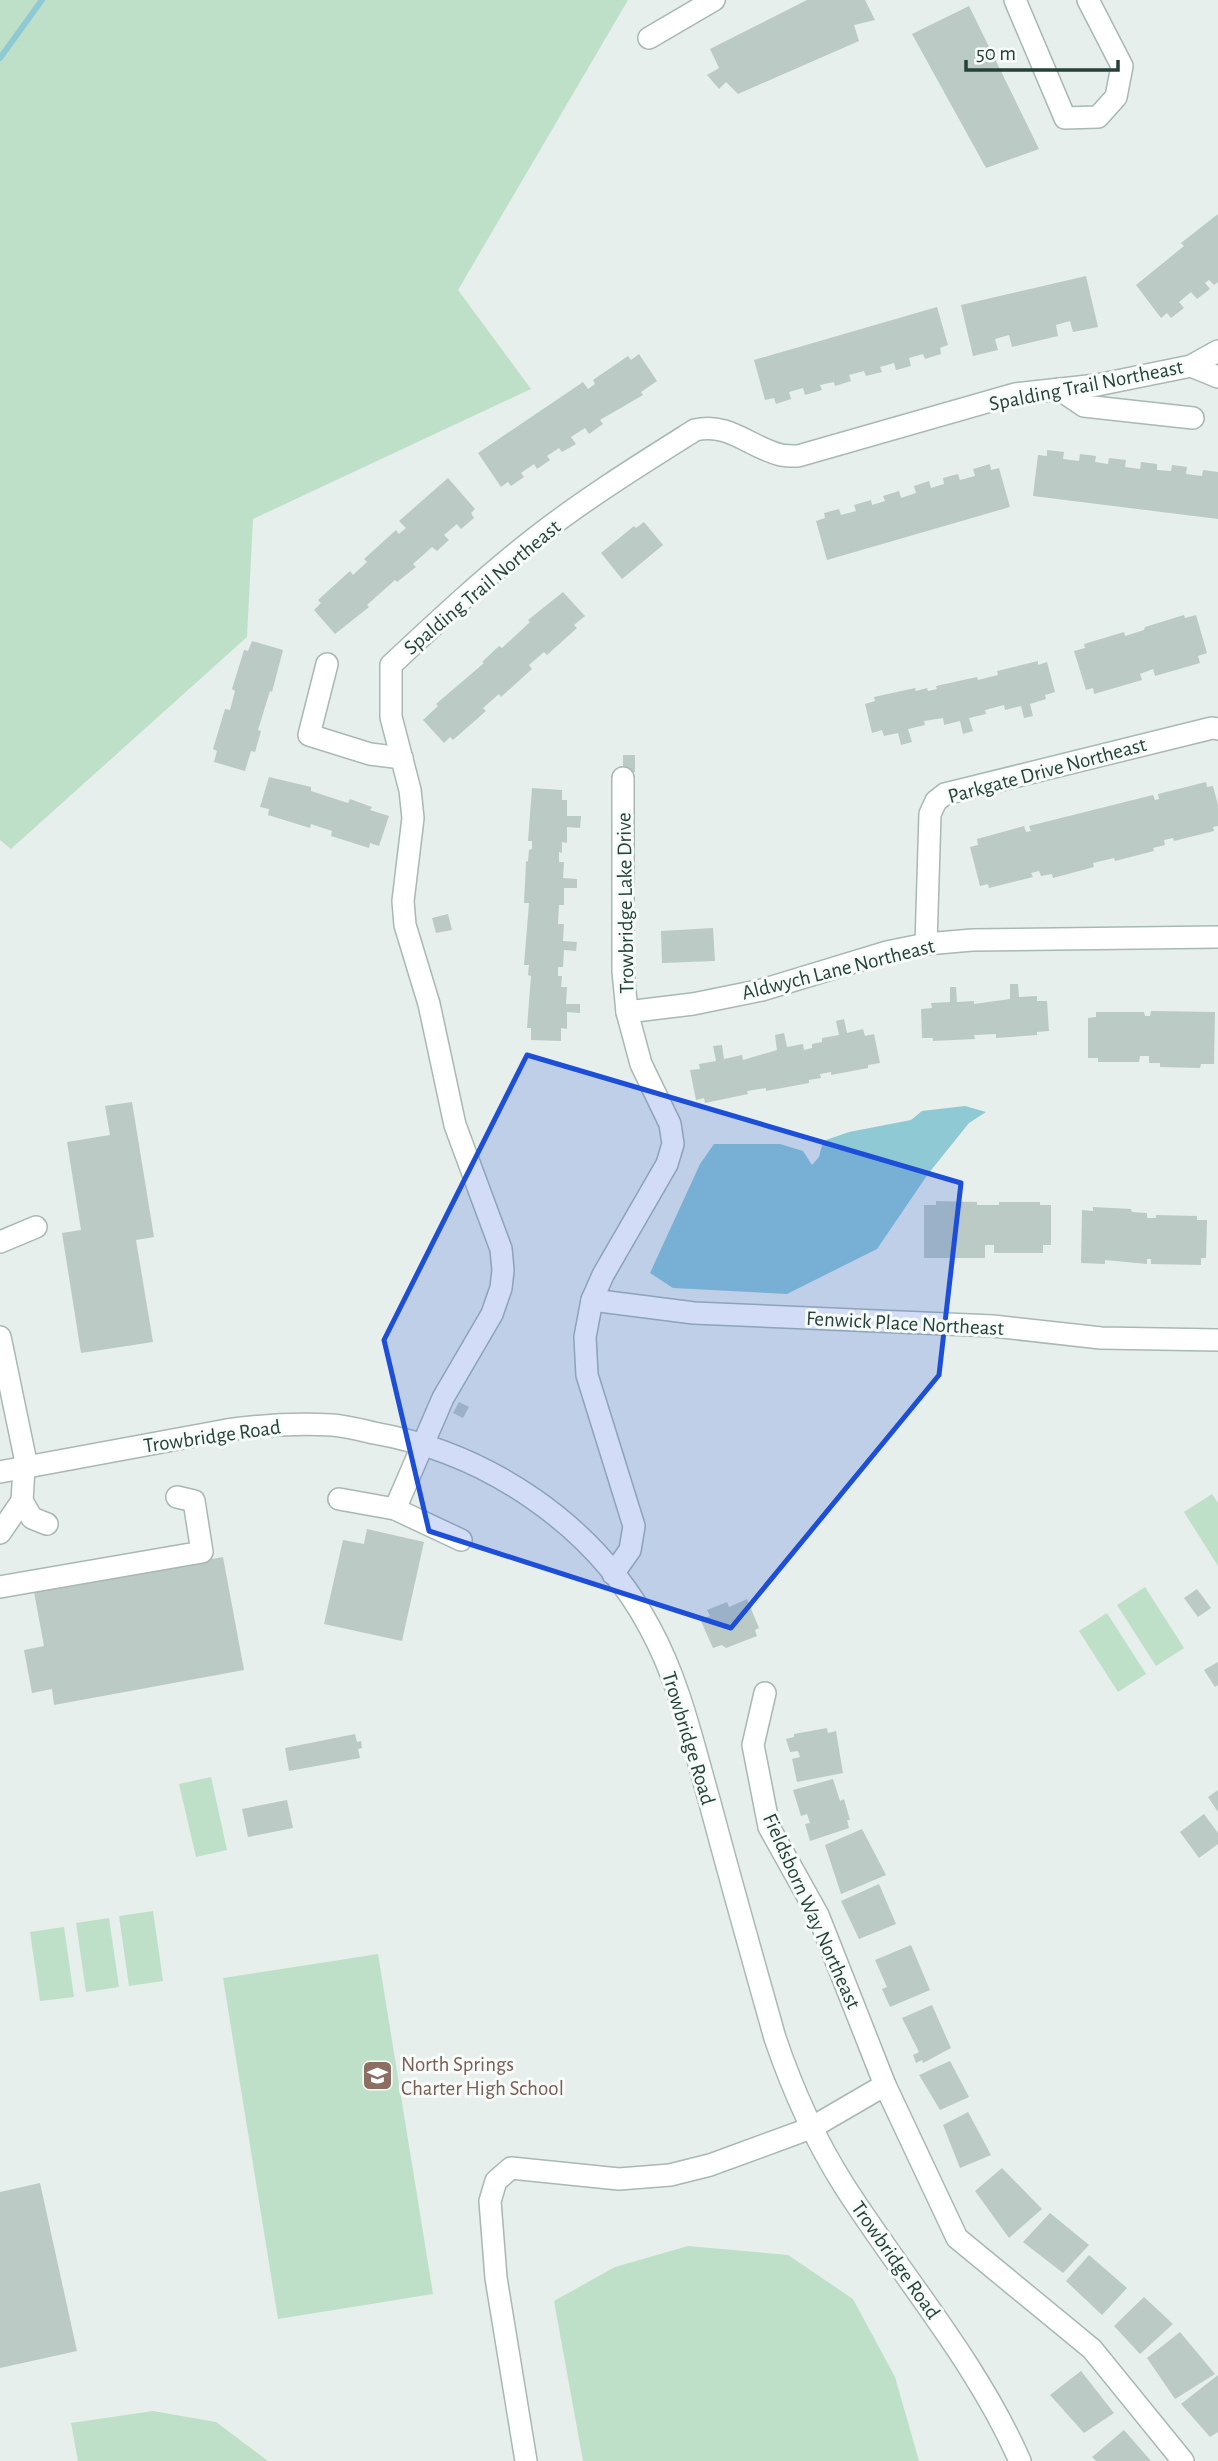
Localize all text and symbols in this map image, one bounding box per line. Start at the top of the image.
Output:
scale bar [966,28,1118,72]
text: 50 m [976,43,1016,64]
street label: Spalding Trail Northeast [987,356,1185,415]
street label: Spalding Trail Northeast [400,516,565,659]
street label: Parkgate Drive Northeast [946,734,1149,807]
street label: Trowbridge Lake Drive [613,812,638,994]
street label: Aldwych Lane Northeast [740,935,937,1004]
street label: Fenwick Place Northeast [805,1308,1005,1339]
street label: Trowbridge Road [142,1416,282,1457]
street label: Trowbridge Road [658,1669,719,1807]
street label: Fieldsborn Way Northeast [759,1810,864,2012]
place label: North Springs Charter High School [401,2054,564,2099]
school or university icon: North Springs Charter High School [361,2059,395,2093]
street label: Trowbridge Road [847,2198,944,2323]

